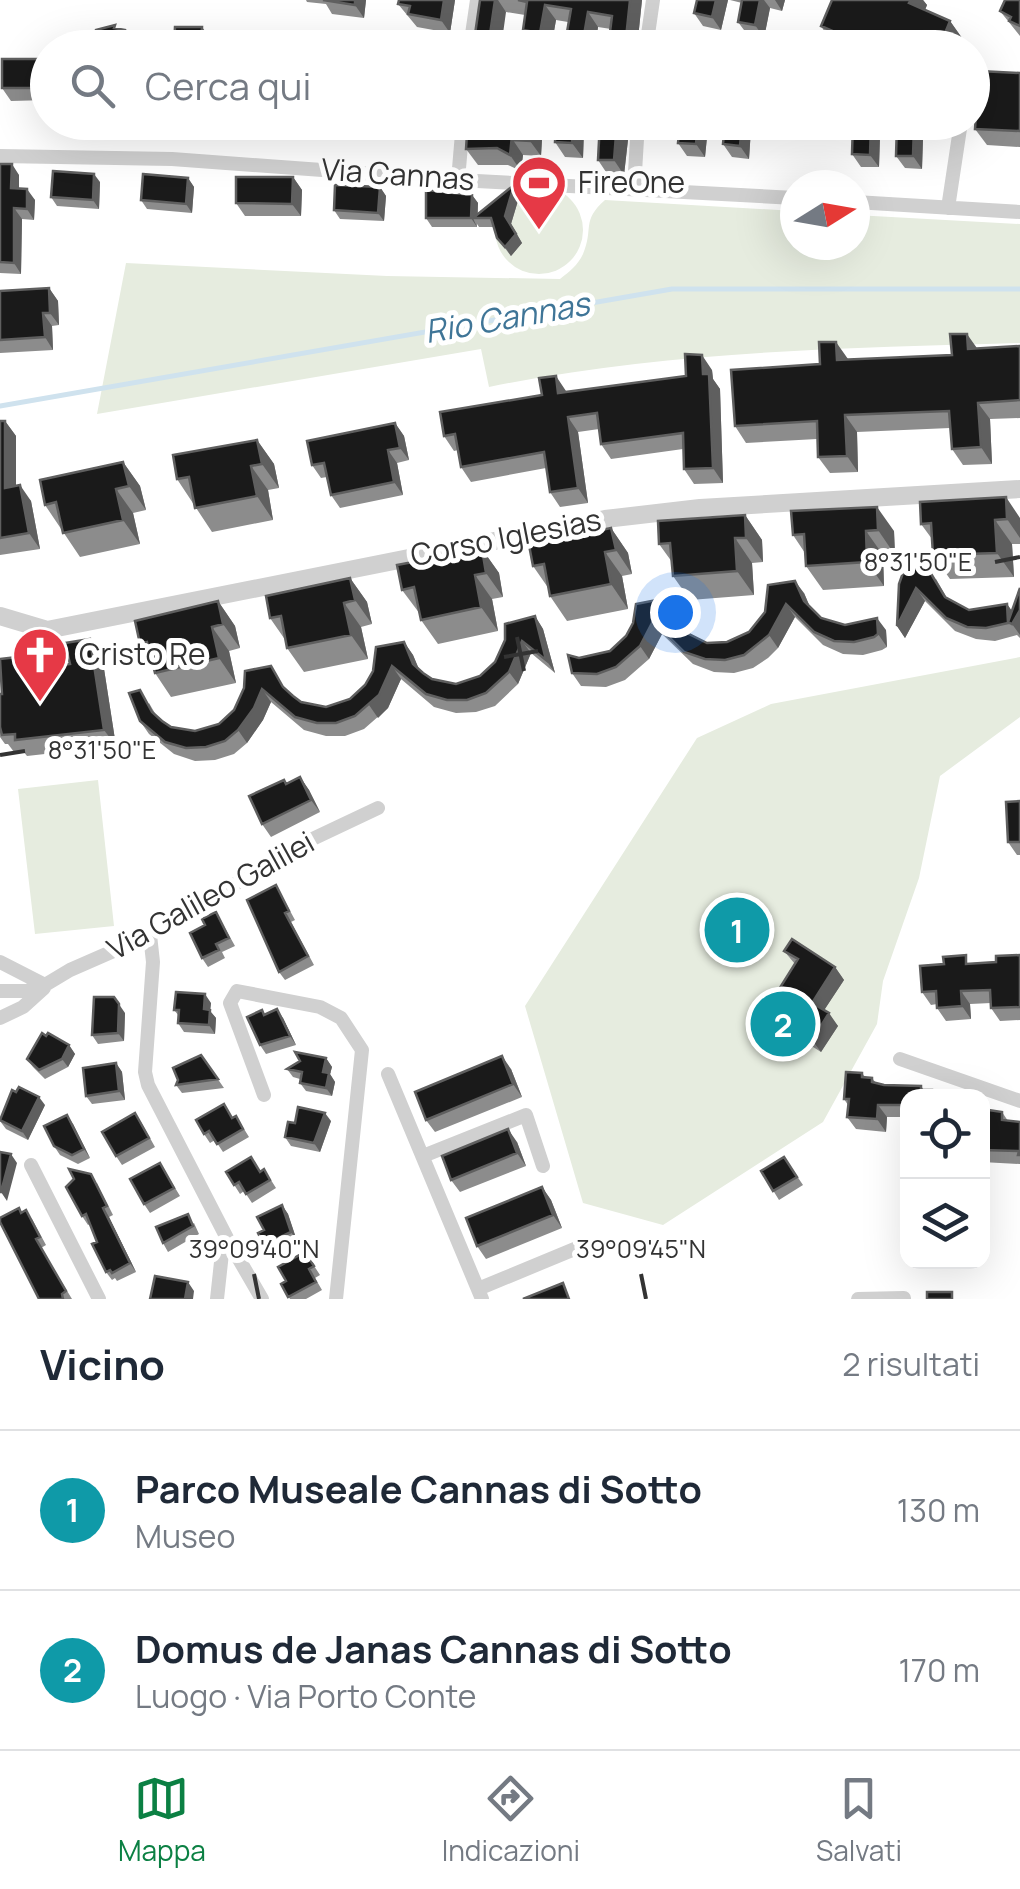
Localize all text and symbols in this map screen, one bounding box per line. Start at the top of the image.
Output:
search box [30,30,990,140]
icon: search [65,58,120,113]
text: Cerca qui [145,59,311,111]
street label: Via Cannas [320,148,476,199]
sports icon: FireOne [509,153,569,232]
place label: FireOne [578,161,685,202]
north arrow [780,170,870,260]
water label: Rio Cannas [421,281,595,353]
street label: Corso Iglesias [407,498,605,575]
text: 8°31'50"E [864,544,972,579]
your location [650,587,701,638]
church icon: Cristo Re [10,625,70,704]
place label: Cristo Re [79,633,206,674]
text: 8°31'50"E [48,732,156,767]
street label: Via Galileo Galilei [99,821,321,969]
pin: 1 [704,892,770,968]
pin: 2 [750,986,816,1062]
map controls [900,1089,990,1269]
button: locate [900,1089,990,1179]
button: layers [900,1179,990,1269]
text: 39°09'40"N [189,1231,319,1266]
text: 39°09'45"N [576,1231,706,1266]
text: Vicino [40,1335,165,1393]
text: 2 risultati [842,1342,980,1386]
text: Parco Museale Cannas di Sotto [135,1462,702,1514]
text: 1 [65,1488,80,1532]
text: 130 m [897,1488,980,1532]
text: Museo [135,1514,235,1558]
text: Domus de Janas Cannas di Sotto [135,1622,732,1674]
text: 2 [63,1648,82,1692]
text: 170 m [898,1648,980,1692]
text: Luogo · Via Porto Conte [135,1674,476,1718]
tab: Mappa [118,1771,206,1869]
tab: Indicazioni [442,1771,580,1869]
tab: Salvati [816,1771,902,1869]

